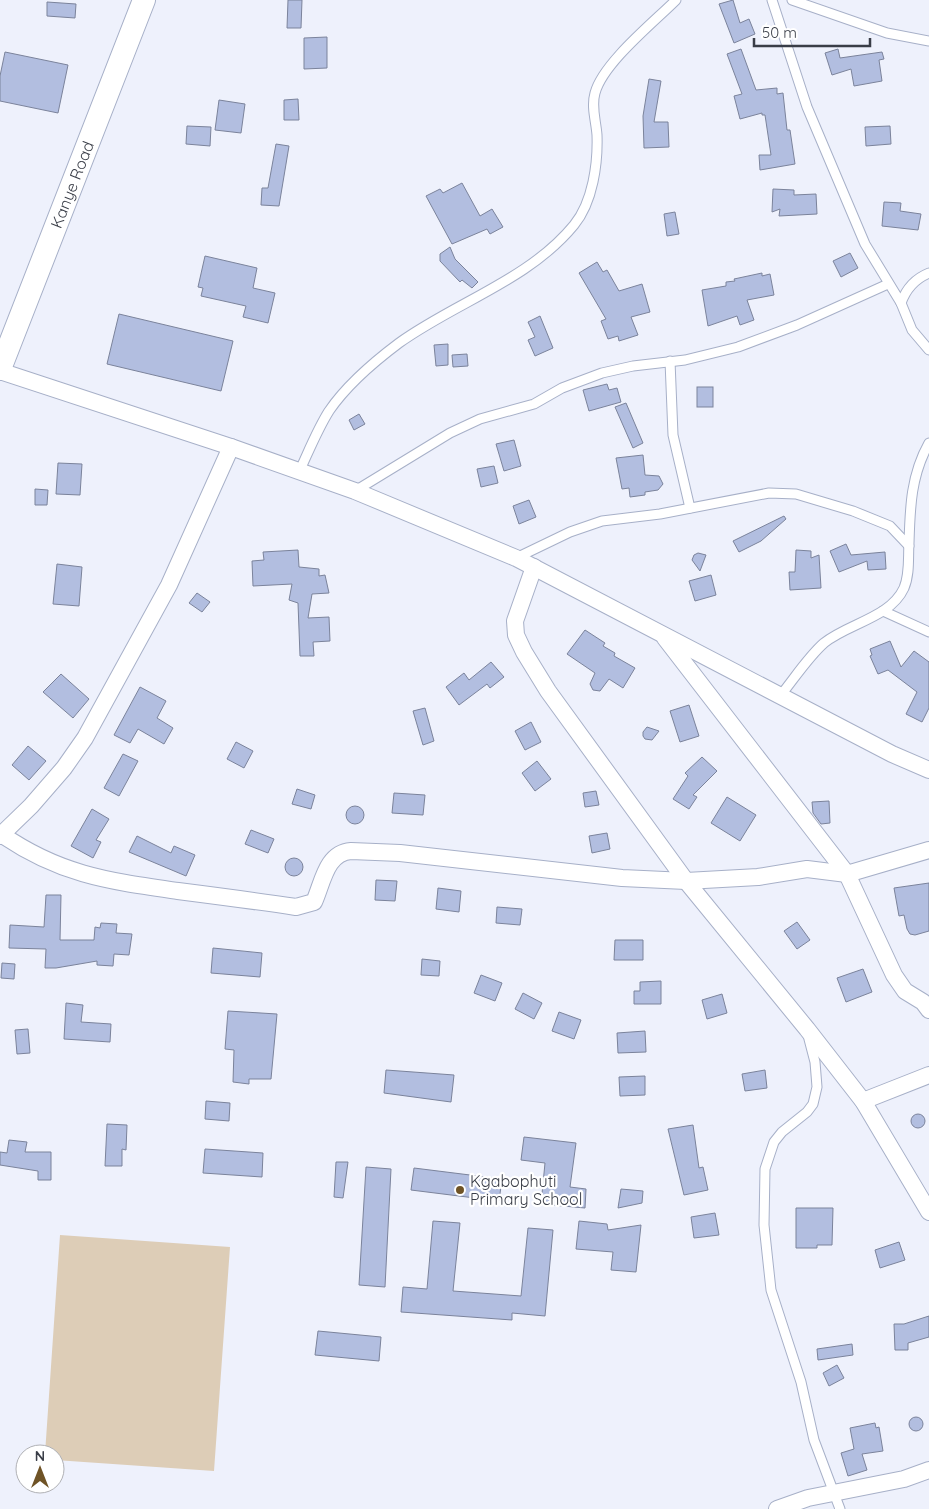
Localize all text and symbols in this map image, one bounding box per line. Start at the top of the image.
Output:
scale bar [754,15,870,47]
text: 50 m [762,23,797,42]
street label: Kanye Road [46,138,98,231]
place label: Kgabophuti Primary School [470,1171,582,1209]
marker: Kgabophuti Primary School [454,1184,466,1196]
north arrow [15,1444,65,1494]
text: N [35,1447,45,1465]

